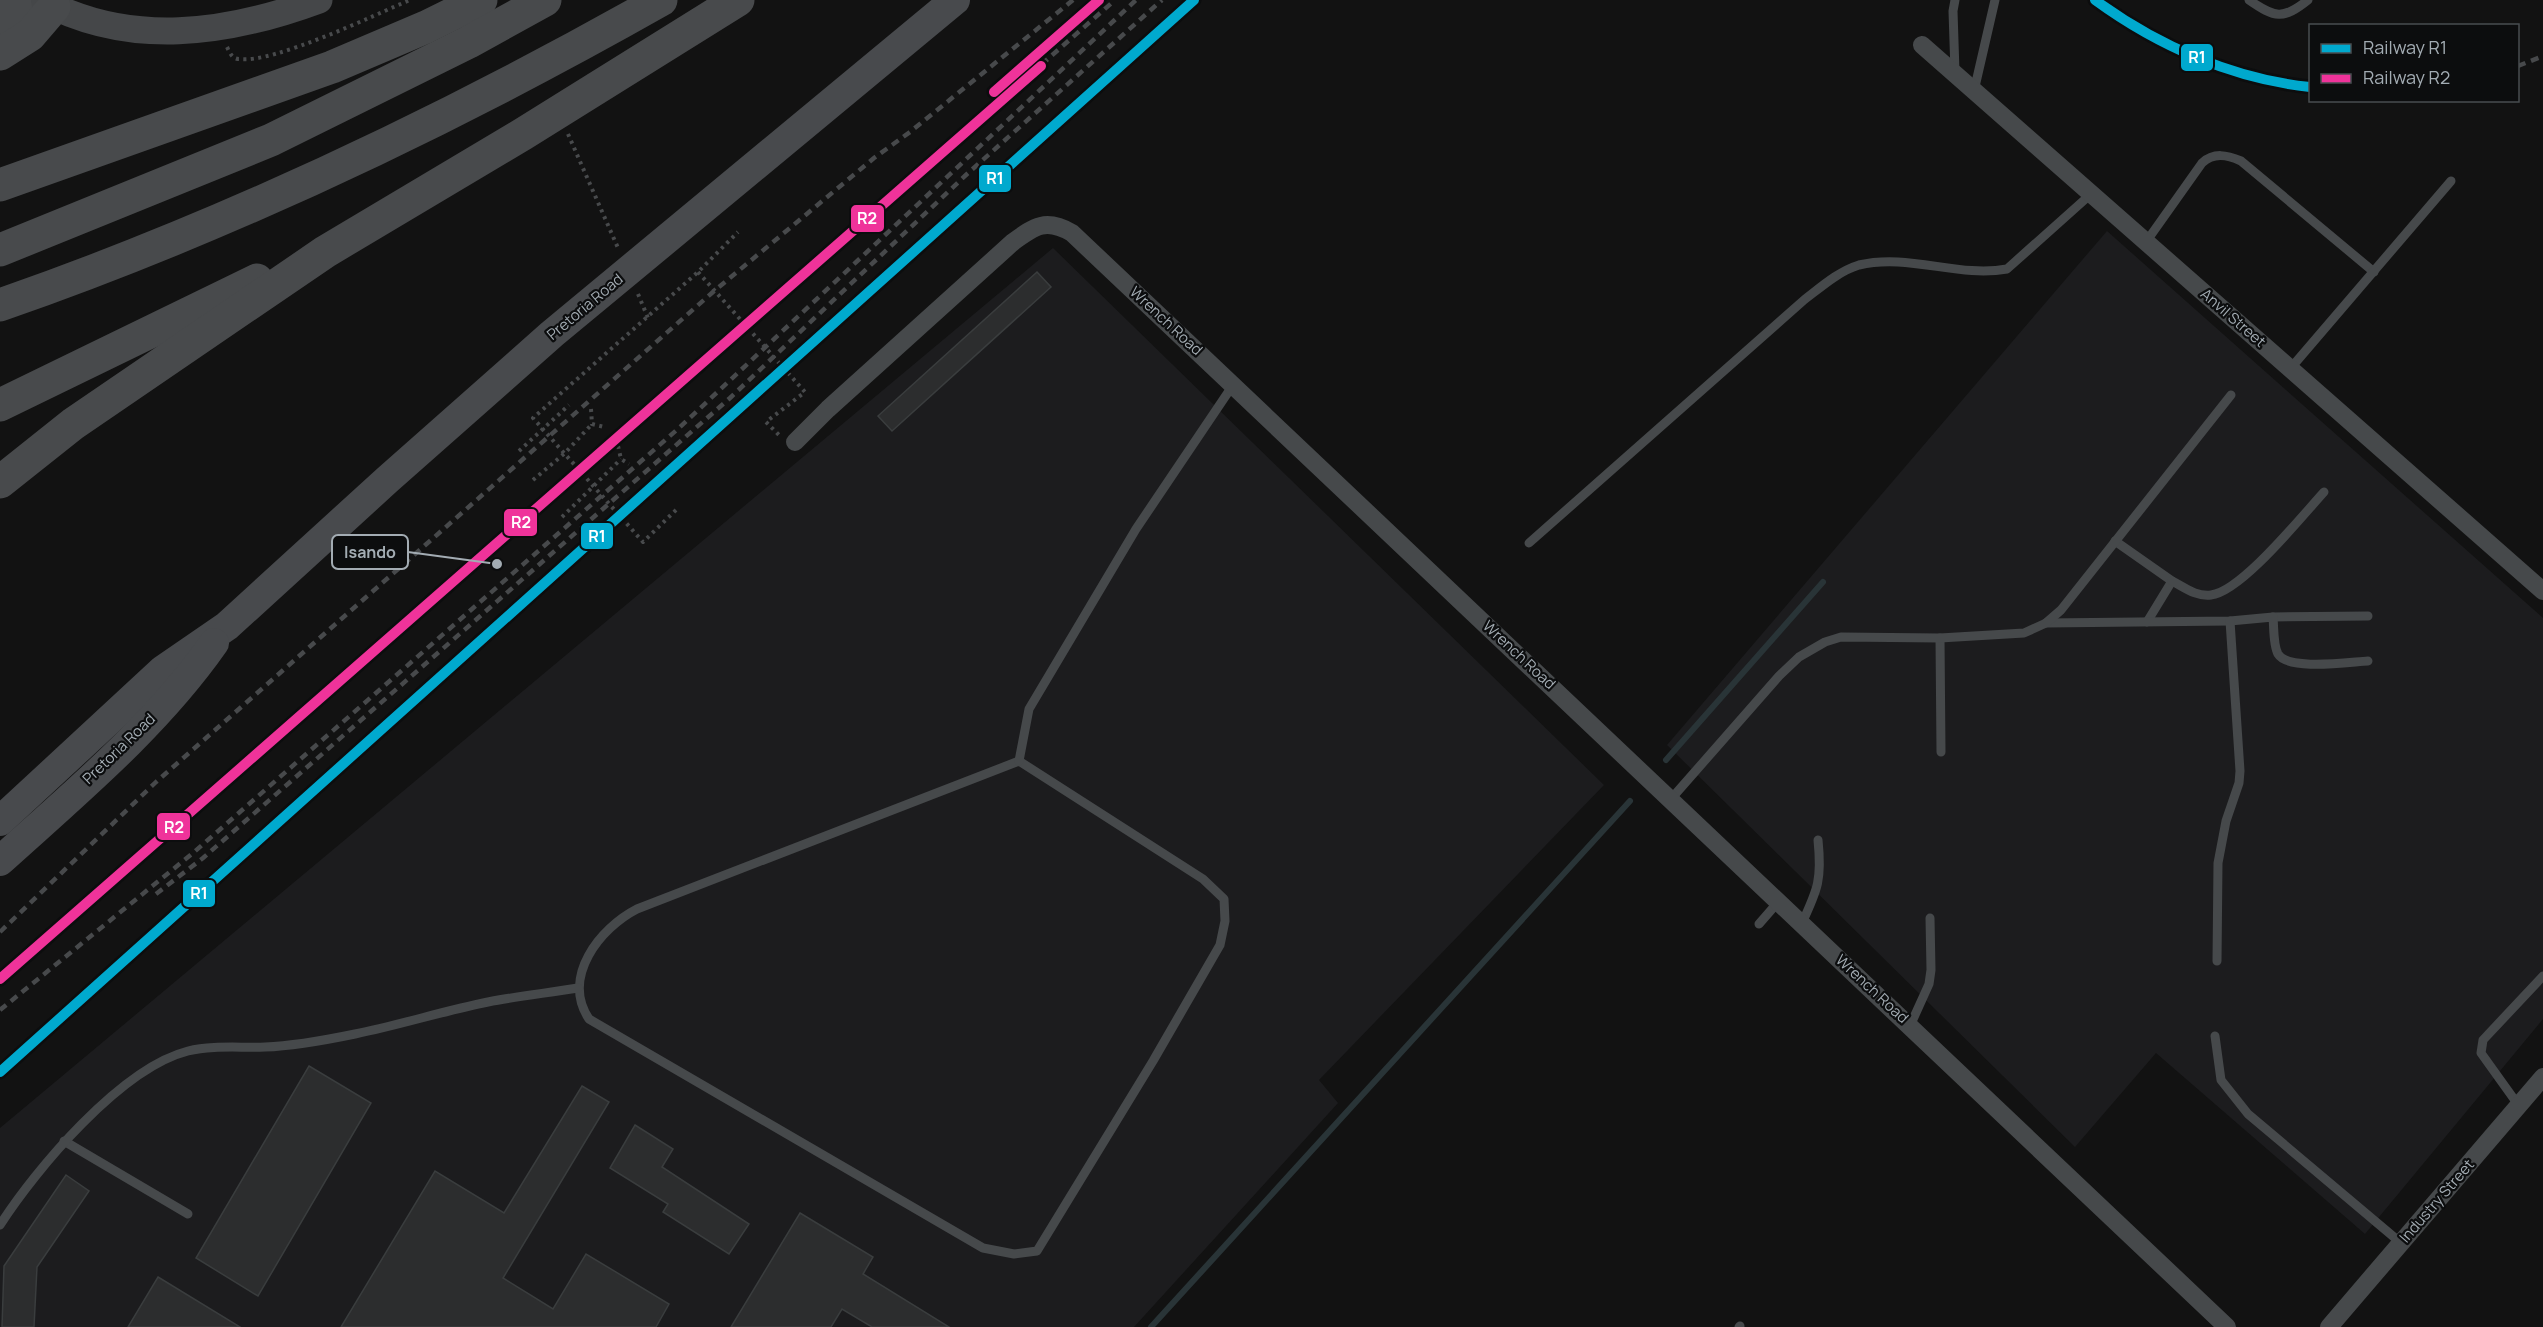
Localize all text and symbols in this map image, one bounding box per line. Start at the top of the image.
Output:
legend [2309,24,2519,102]
text: Railway R1 [2363,35,2447,59]
line badge: R1 [2180,43,2214,72]
text: R1 [2188,46,2206,68]
text: Railway R2 [2363,65,2450,89]
line badge: R1 [978,164,1012,193]
text: R1 [986,167,1004,189]
line badge: R2 [850,204,885,233]
text: R2 [857,207,877,229]
street label: Pretoria Road [542,269,627,345]
street label: Wrench Road [1125,281,1207,360]
street label: Anvil Street [2196,283,2270,352]
line badge: R2 [503,508,538,537]
text: R2 [511,511,531,533]
line badge: R1 [580,522,614,550]
text: R1 [588,525,606,547]
callout: Isando [332,535,408,569]
text: Isando [344,541,396,563]
street label: Wrench Road [1478,615,1560,694]
street label: Pretoria Road [78,709,160,789]
line badge: R2 [156,812,191,841]
text: R2 [164,816,184,838]
line badge: R1 [182,879,216,908]
text: R1 [190,882,208,904]
street label: Wrench Road [1831,949,1913,1028]
street label: Industry Street [2394,1154,2479,1247]

